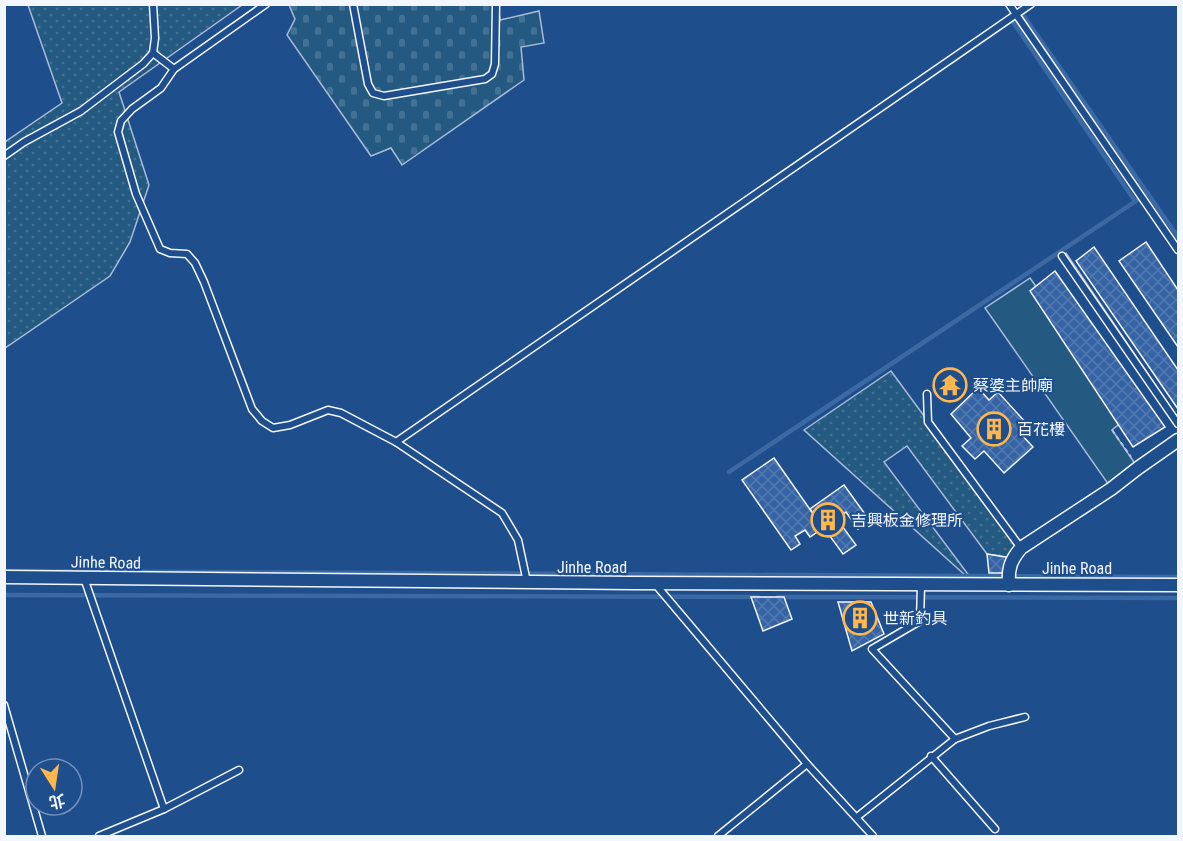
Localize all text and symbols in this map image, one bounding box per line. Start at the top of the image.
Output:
temple icon: 蔡婆主帥廟 [932,367,968,403]
place label: 蔡婆主帥廟 [973,376,1053,395]
building icon: 百花樓 [976,411,1012,447]
place label: 百花樓 [1017,420,1065,439]
building icon: 吉興板金修理所 [810,502,846,538]
place label: 吉興板金修理所 [851,511,963,530]
street label: Jinhe Road [71,552,141,573]
street label: Jinhe Road [557,558,627,577]
street label: Jinhe Road [1042,559,1112,578]
building icon: 世新釣具 [842,600,878,636]
place label: 世新釣具 [883,609,947,628]
north arrow [24,757,84,817]
text: 北 [47,790,67,812]

